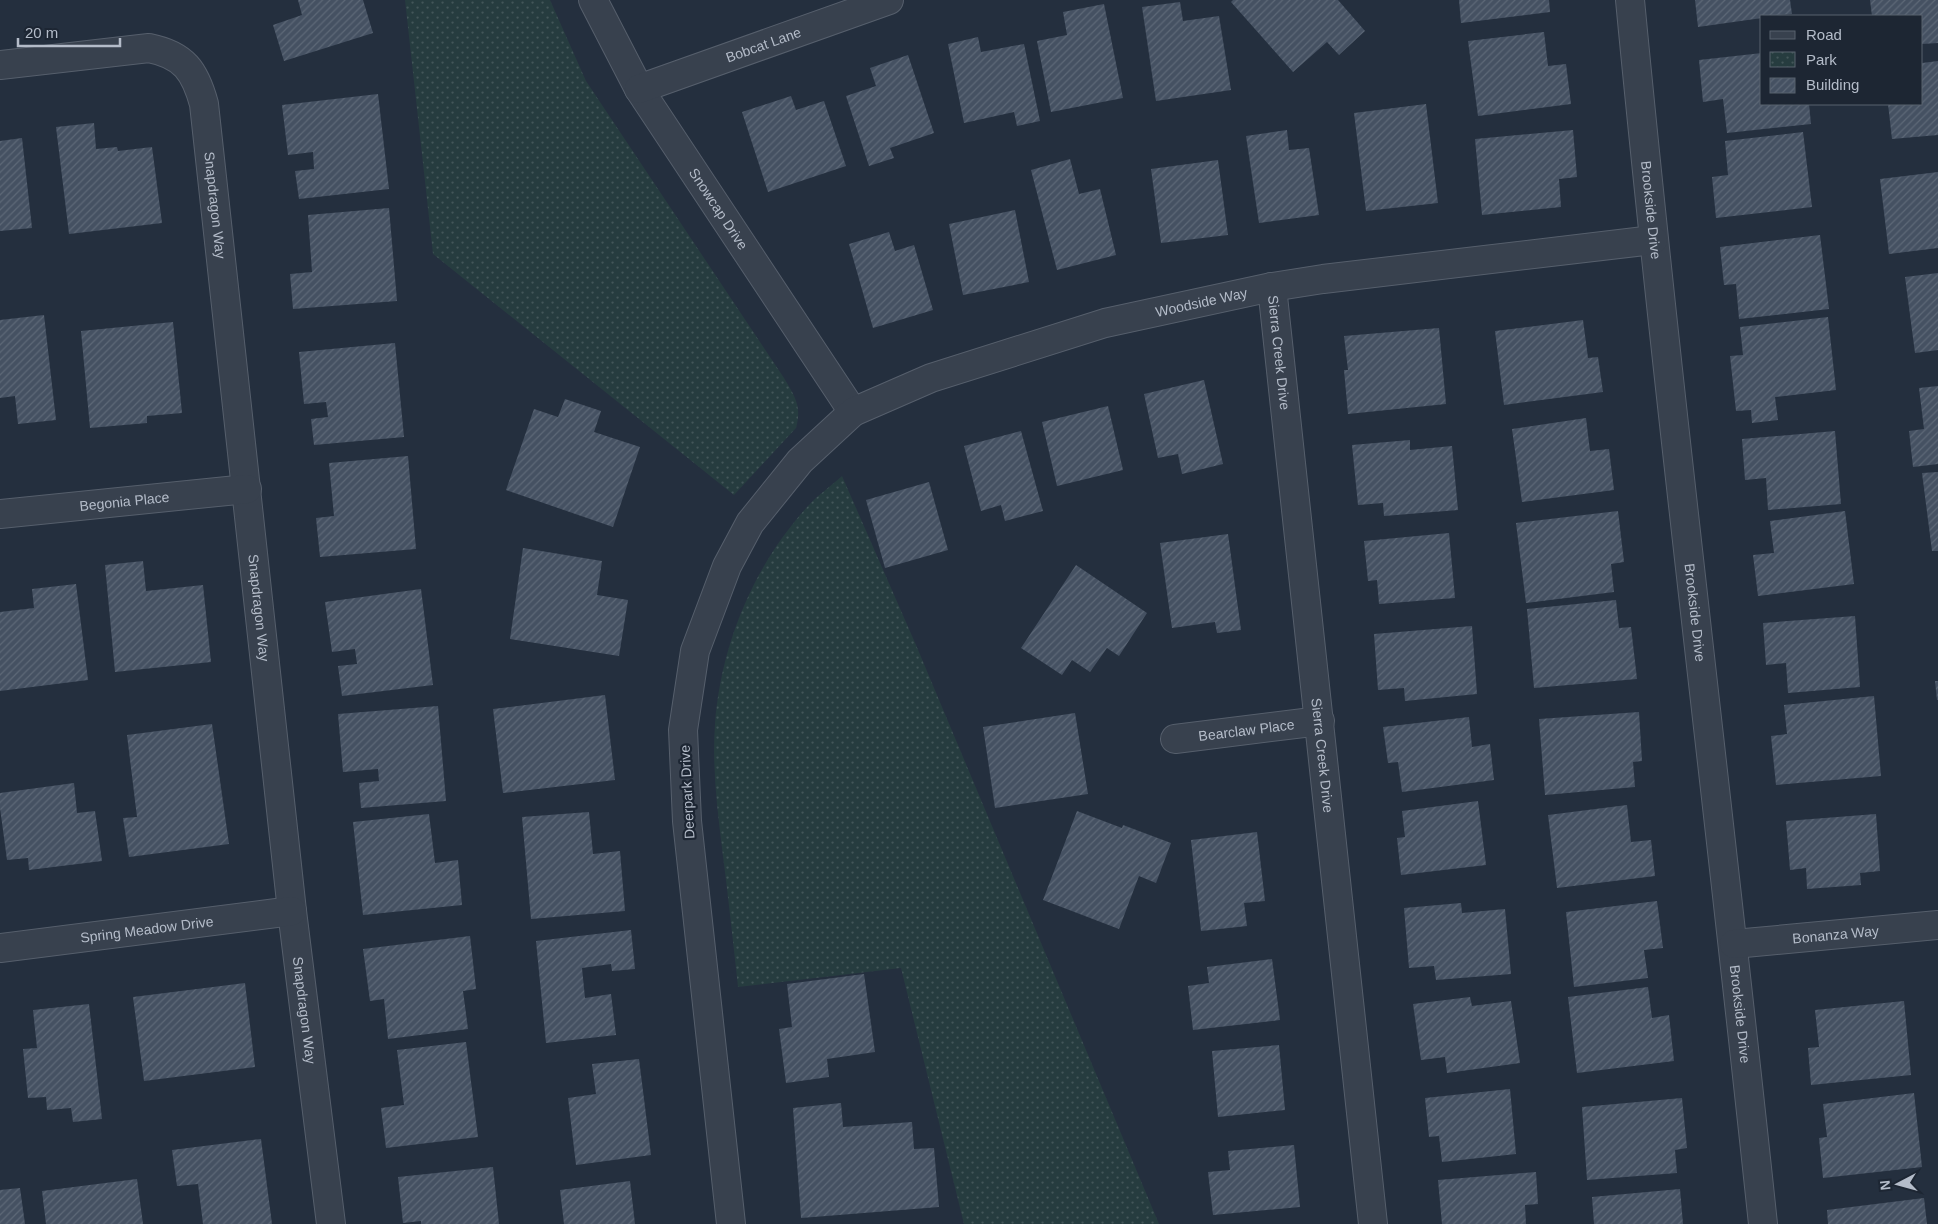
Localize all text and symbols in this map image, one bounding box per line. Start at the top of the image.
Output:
scale bar [18,15,120,47]
legend [1760,15,1923,105]
text: 20 m [25,24,58,41]
street label: Bobcat Lane [724,24,803,65]
text: Road [1806,26,1842,43]
text: Park [1806,51,1837,68]
text: Building [1806,76,1859,93]
street label: Snapdragon Way [201,151,229,260]
street label: Brookside Drive [1638,160,1664,260]
street label: Snowcap Drive [686,165,751,253]
street label: Woodside Way [1154,285,1249,320]
street label: Sierra Creek Drive [1265,294,1293,411]
street label: Begonia Place [79,489,170,514]
street label: Snapdragon Way [245,553,273,662]
street label: Brookside Drive [1682,563,1709,663]
street label: Sierra Creek Drive [1308,697,1337,814]
street label: Bearclaw Place [1198,716,1296,744]
street label: Deerpark Drive [677,744,697,839]
street label: Spring Meadow Drive [79,913,215,946]
street label: Bonanza Way [1792,923,1879,947]
street label: Snapdragon Way [290,956,319,1065]
street label: Brookside Drive [1727,964,1754,1064]
north arrow [1873,1159,1923,1209]
text: N [1877,1179,1894,1191]

